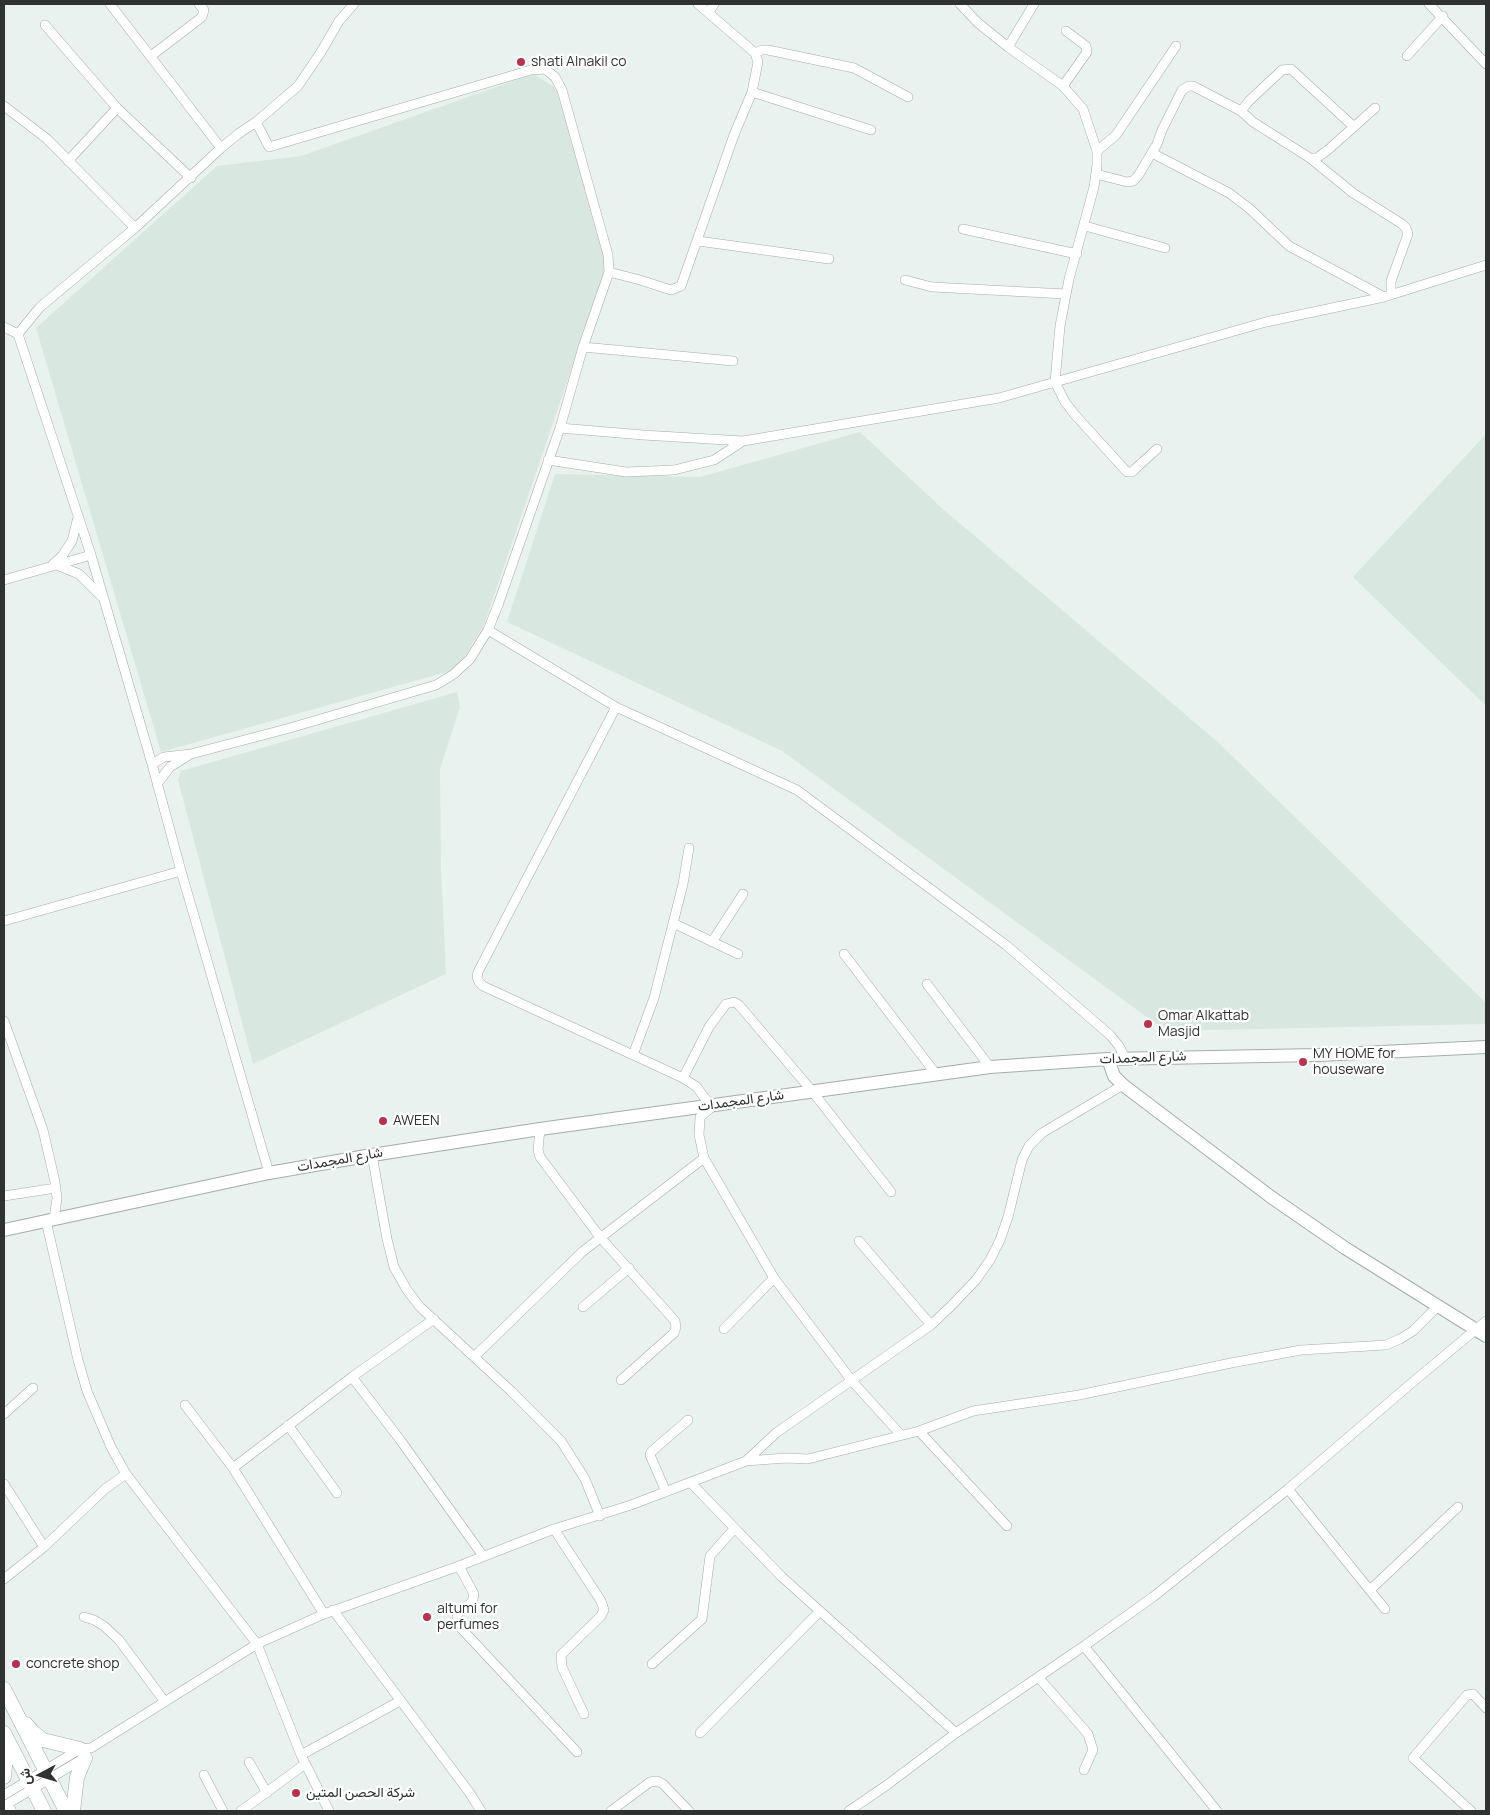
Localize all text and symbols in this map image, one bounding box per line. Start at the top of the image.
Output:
place label: shati Alnakil co [531,54,626,70]
marker: shati Alnakil co [515,56,527,68]
place label: Omar Alkattab Masjid [1158,1008,1249,1040]
marker: Omar Alkattab Masjid [1142,1018,1154,1030]
place label: MY HOME for houseware [1313,1046,1396,1078]
street label: شارع المجمدات [1099,1048,1187,1068]
marker: MY HOME for houseware [1297,1056,1309,1068]
street label: شارع المجمدات [697,1087,785,1115]
place label: AWEEN [393,1113,440,1129]
marker: AWEEN [377,1115,389,1127]
street label: شارع المجمدات [296,1144,384,1176]
place label: altumi for perfumes [437,1601,499,1634]
marker: altumi for perfumes [421,1611,433,1623]
place label: concrete shop [26,1656,119,1672]
marker: concrete shop [10,1658,22,1670]
north arrow [15,1750,65,1800]
text: ش [14,1767,35,1786]
place label: شركة الحصن المتين [306,1785,415,1801]
marker: شركة الحصن المتين [290,1787,302,1799]

